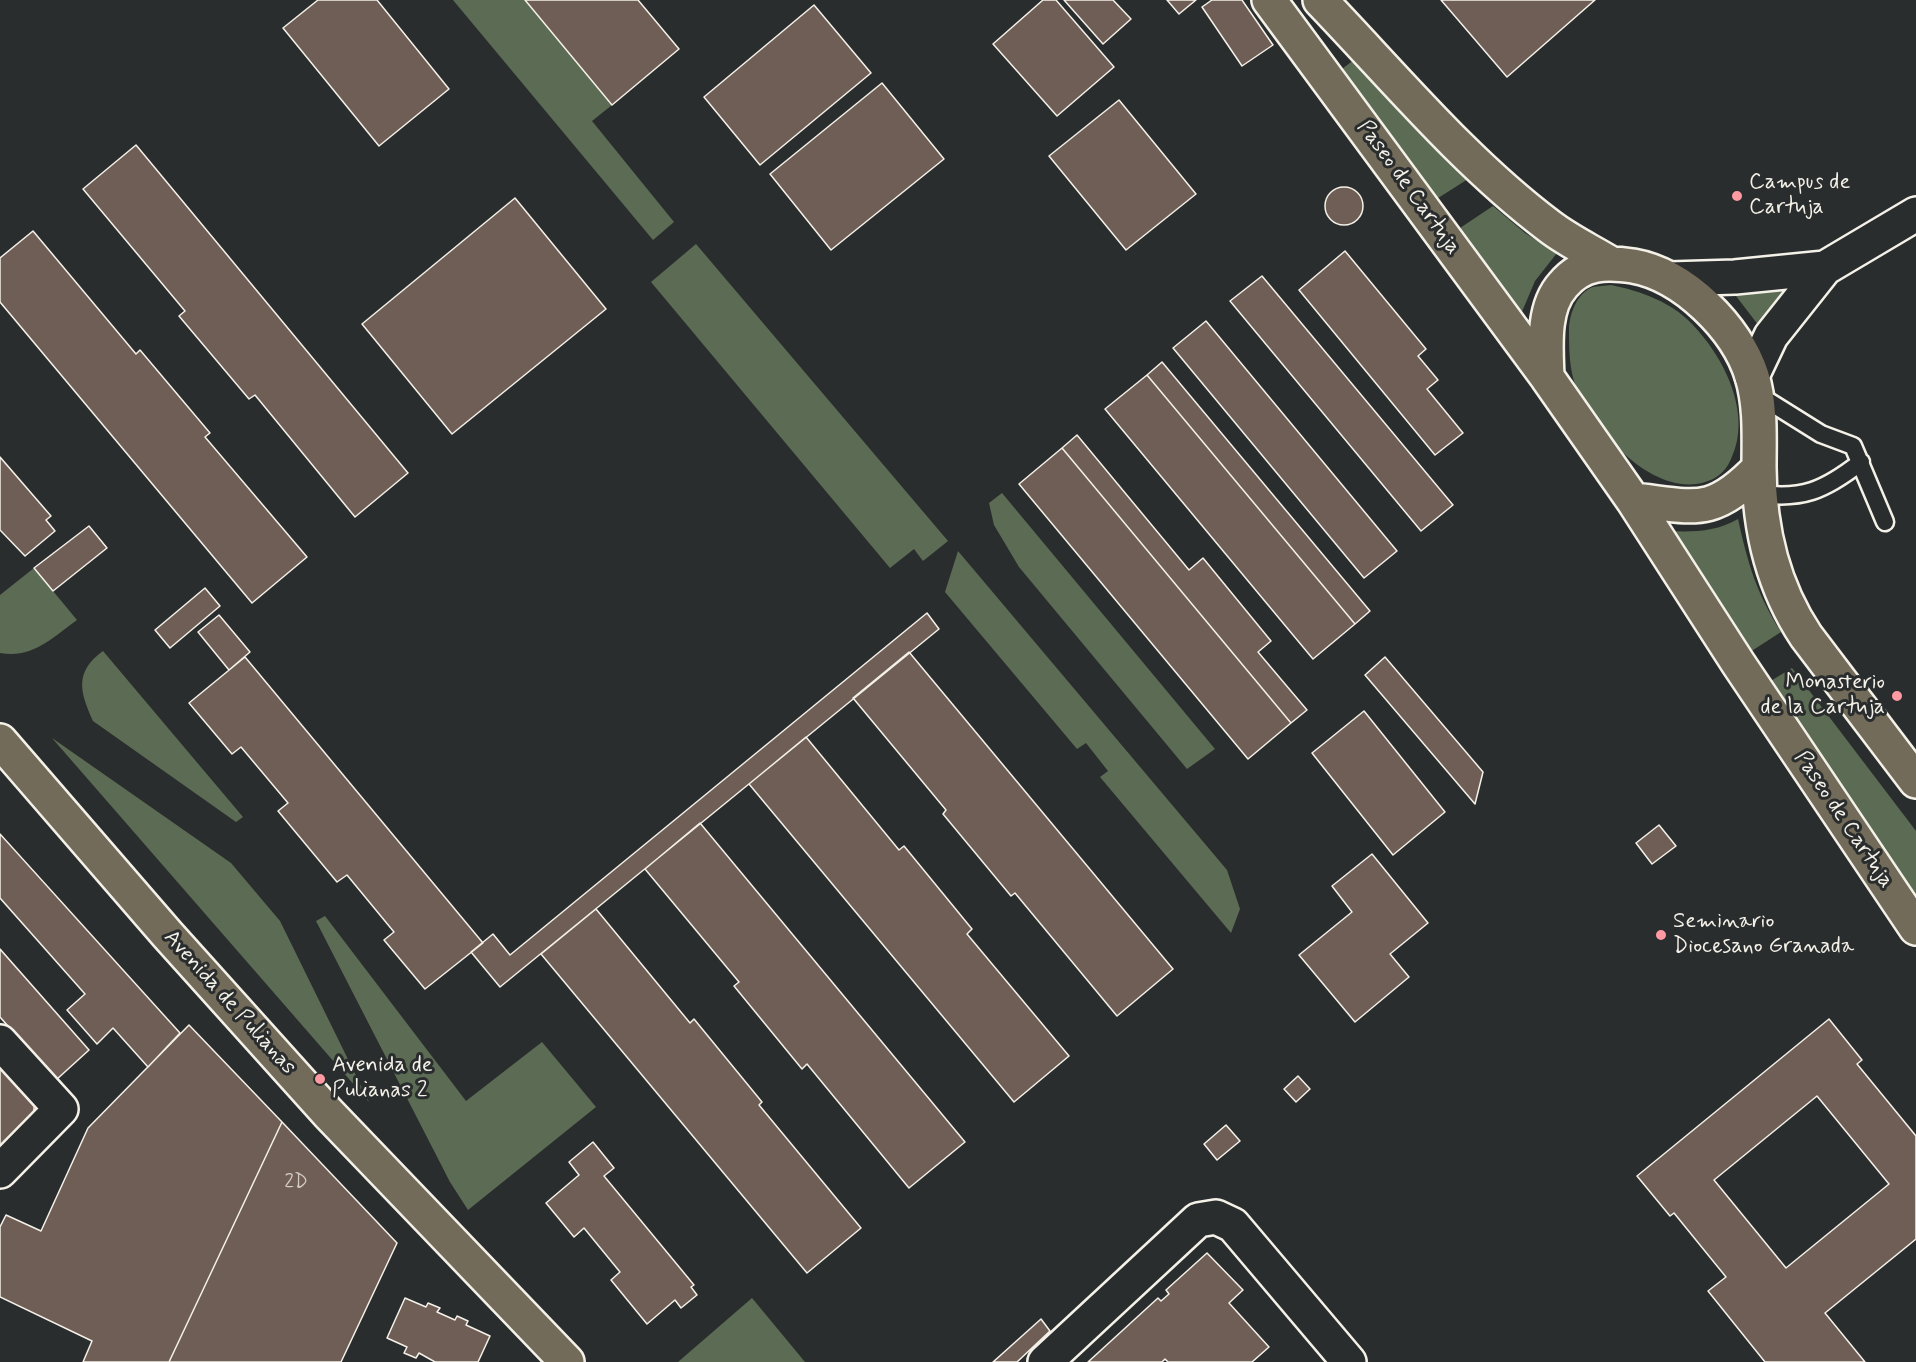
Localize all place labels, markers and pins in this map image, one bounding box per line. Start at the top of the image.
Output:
place label: Campus de Cartuja [1749,170,1850,222]
marker: Campus de Cartuja [1730,189,1744,203]
place label: Monasterio de la Cartuja [1761,670,1885,722]
marker: Monasterio de la Cartuja [1890,689,1904,703]
place label: Seminario Diocesano Granada [1673,909,1854,960]
marker: Seminario Diocesano Granada [1654,928,1668,942]
place label: Avenida de Pulianas 2 [332,1053,433,1104]
marker: Avenida de Pulianas 2 [313,1072,327,1086]

